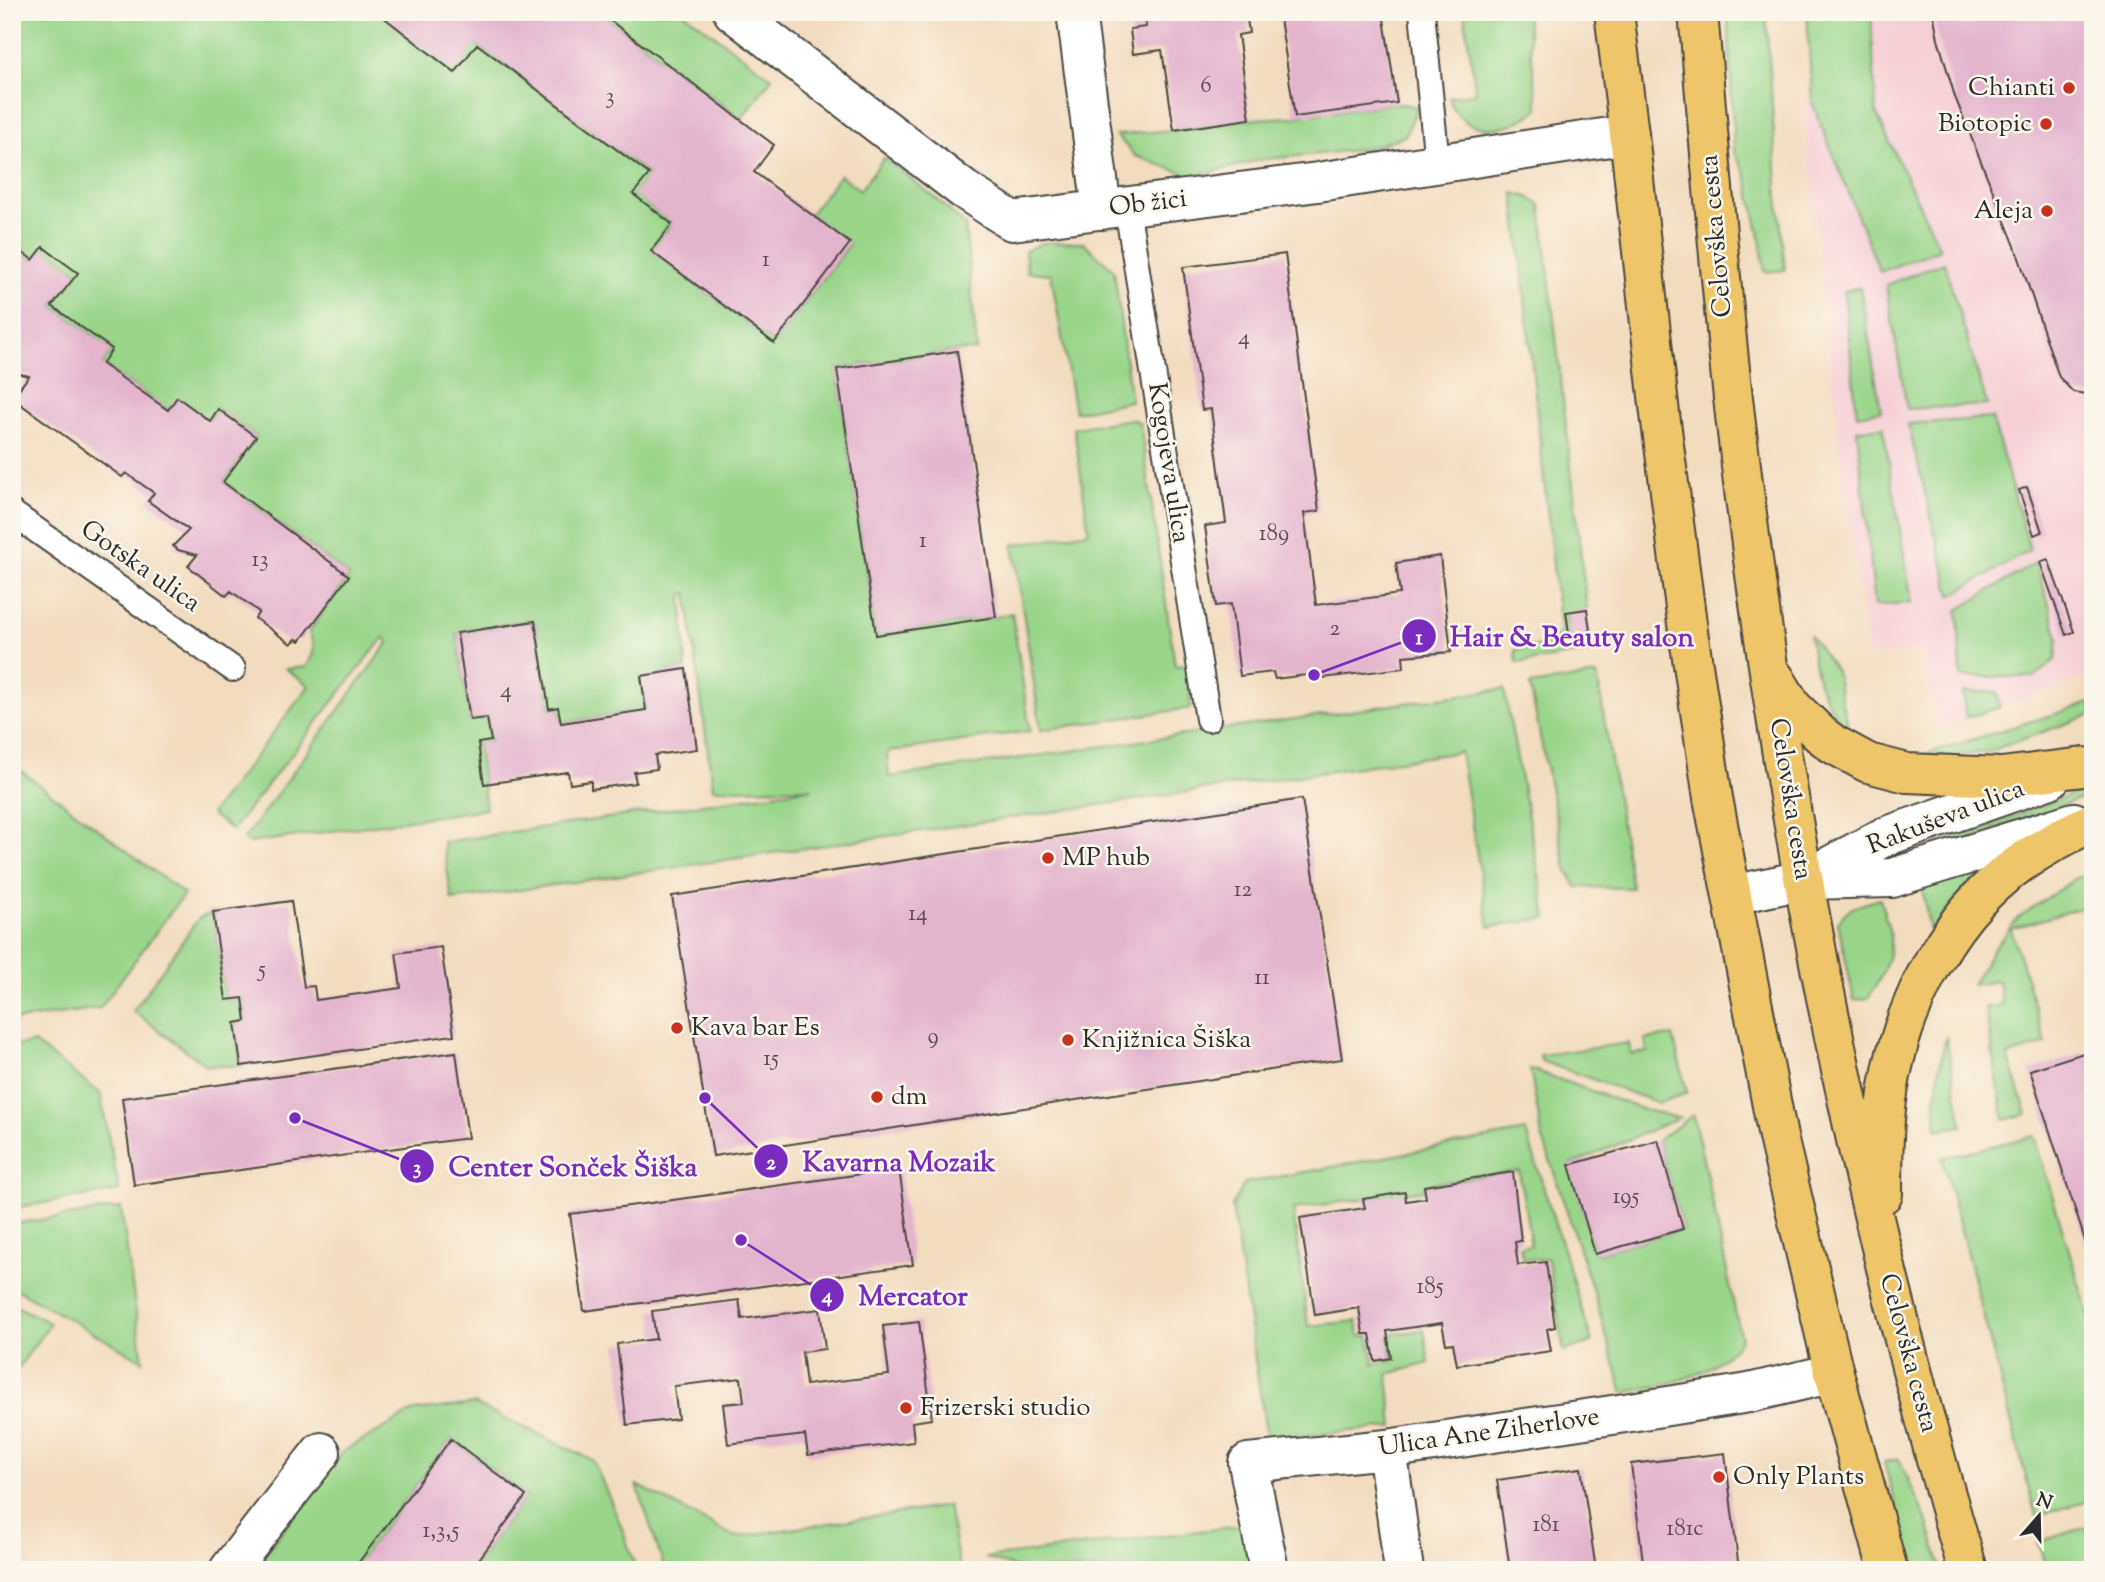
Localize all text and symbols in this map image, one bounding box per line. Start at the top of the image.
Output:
house number: 6 [1200,70,1212,103]
place label: Chianti [1968,70,2055,107]
marker: Chianti [2061,80,2077,96]
house number: 3 [605,81,615,114]
place label: Biotopic [1938,106,2032,143]
marker: Biotopic [2038,116,2054,132]
street label: Celovška cesta [1691,153,1743,319]
street label: Ob žici [1107,181,1189,227]
place label: Aleja [1974,193,2033,230]
marker: Aleja [2039,203,2055,219]
house number: 1 [762,244,770,277]
house number: 4 [1238,322,1250,355]
street label: Kogojeva ulica [1137,380,1199,546]
street label: Gotska ulica [72,512,208,622]
house number: 189 [1259,518,1289,551]
house number: 1 [919,525,927,558]
house number: 13 [251,544,269,577]
callout: Hair & Beauty salon [1401,612,1708,661]
house number: 2 [1330,613,1341,646]
text: Hair & Beauty salon [1450,619,1694,659]
text: 1 [1415,624,1423,654]
house number: 4 [500,675,512,708]
street label: Celovška cesta [1759,716,1821,882]
street label: Rakuševa ulica [1862,771,2030,865]
place label: MP hub [1062,840,1150,877]
marker: MP hub [1040,850,1056,866]
house number: 12 [1234,874,1253,907]
house number: 14 [908,898,928,931]
house number: 5 [256,954,266,987]
house number: 11 [1254,962,1270,995]
place label: Kava bar Es [691,1010,820,1047]
marker: Kava bar Es [669,1020,685,1036]
house number: 9 [927,1021,939,1054]
place label: Knjižnica Šiška [1082,1022,1251,1059]
marker: Knjižnica Šiška [1060,1032,1076,1048]
house number: 15 [763,1043,779,1076]
place label: dm [891,1079,927,1116]
marker: dm [869,1089,885,1105]
callout: Kavarna Mozaik [753,1137,1010,1186]
callout: Center Sonček Šiška [399,1142,711,1191]
text: Kavarna Mozaik [802,1144,996,1184]
text: Center Sonček Šiška [448,1149,698,1189]
text: 2 [766,1149,776,1179]
text: 3 [413,1154,421,1184]
house number: 195 [1613,1181,1640,1214]
street label: Celovška cesta [1869,1269,1947,1437]
callout: Mercator [809,1270,982,1319]
house number: 185 [1416,1271,1444,1304]
text: Mercator [858,1278,968,1318]
text: 4 [821,1282,833,1312]
place label: Frizerski studio [920,1390,1090,1427]
street label: Ulica Ane Ziherlove [1376,1399,1602,1467]
marker: Frizerski studio [898,1400,914,1416]
place label: Only Plants [1733,1459,1864,1496]
marker: Only Plants [1711,1469,1727,1485]
north arrow [2004,1480,2074,1550]
text: N [2032,1487,2056,1518]
house number: 181 [1532,1509,1560,1542]
house number: 181c [1666,1513,1704,1546]
house number: 1,3,5 [423,1515,460,1548]

